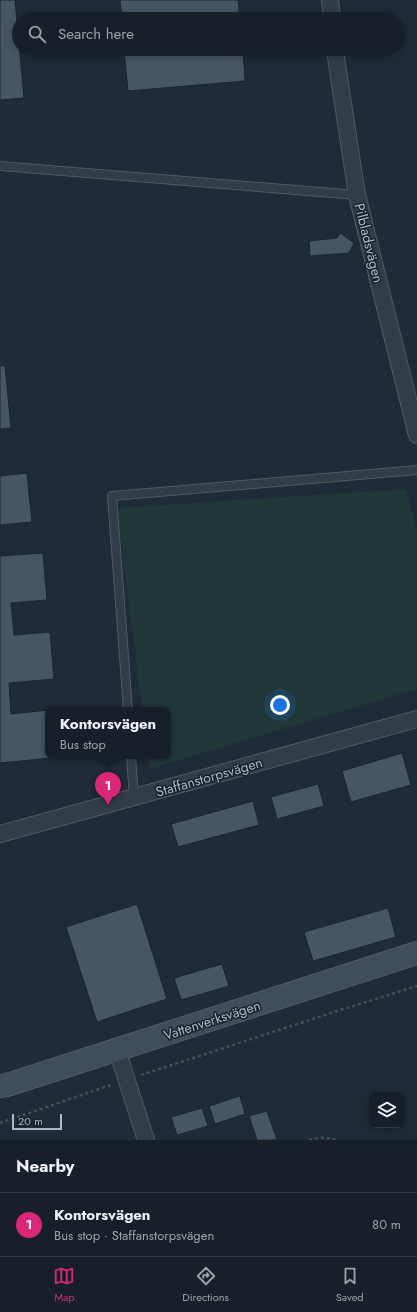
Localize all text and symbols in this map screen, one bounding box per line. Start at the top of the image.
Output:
search box [12,12,405,56]
icon: search [26,23,48,45]
text: Search here [58,23,134,45]
street label: Pilbladsvägen [349,201,389,285]
your location [270,695,290,715]
popup [45,707,171,759]
text: Kontorsvägen [60,713,156,735]
text: Bus stop [60,735,106,754]
street label: Staffanstorpsvägen [153,752,265,802]
pin: 1 [95,772,121,805]
street label: Vattenverksvägen [161,995,263,1045]
map controls [369,1092,405,1128]
button: layers [369,1092,405,1128]
scale bar [12,1112,62,1131]
text: 20 m [18,1113,43,1129]
text: Nearby [16,1154,74,1178]
text: Kontorsvägen [54,1204,151,1226]
text: 1 [26,1215,32,1234]
text: 80 m [372,1215,401,1234]
text: Bus stop · Staffanstorpsvägen [54,1226,214,1245]
tab: Map [53,1265,75,1305]
tab: Directions [182,1265,229,1305]
tab: Saved [336,1265,364,1305]

